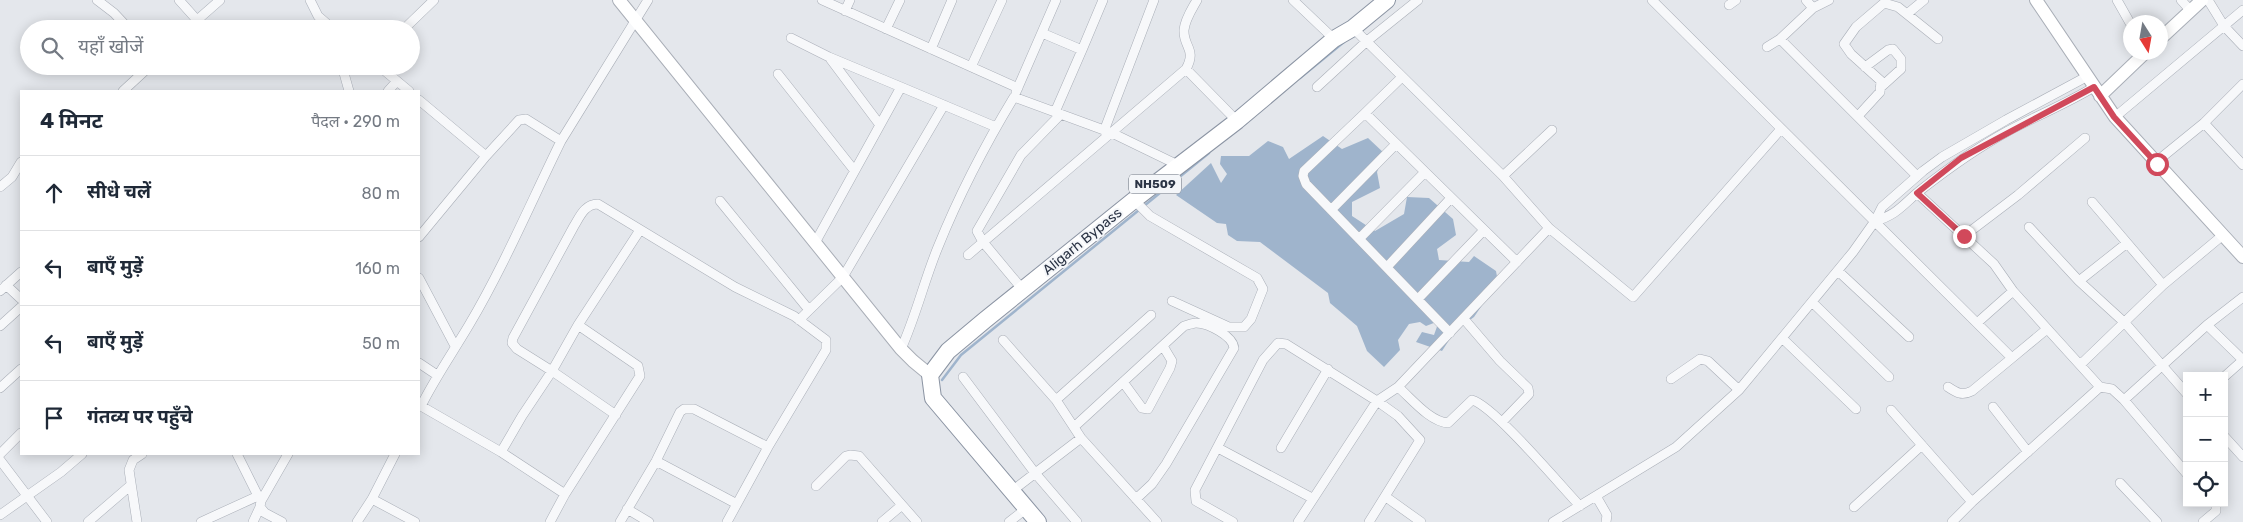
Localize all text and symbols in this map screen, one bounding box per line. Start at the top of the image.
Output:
north arrow [2123,15,2168,60]
search box [20,20,420,75]
icon: search [38,34,66,62]
text: यहाँ खोजें [78,35,143,58]
text: 4 मिनट [40,108,103,133]
text: पैदल · 290 m [311,112,400,131]
route start [2146,153,2169,176]
road number: NH509 [1129,174,1181,193]
icon: ahead [40,179,68,207]
text: सीधे चलें [87,180,151,203]
text: 80 m [362,184,400,203]
street label: Aligarh Bypass [1039,204,1125,279]
route end [1953,225,1976,248]
icon: left [40,254,68,282]
text: बाएँ मुड़ें [87,255,143,278]
text: 160 m [355,259,400,278]
icon: left [40,329,68,357]
text: बाएँ मुड़ें [87,330,143,353]
text: 50 m [362,334,400,353]
map controls [2183,372,2228,507]
button: + [2183,372,2228,417]
icon: arrive [40,404,68,432]
text: गंतव्य पर पहुँचे [87,405,193,428]
button: − [2183,417,2228,462]
button: locate [2183,462,2228,507]

